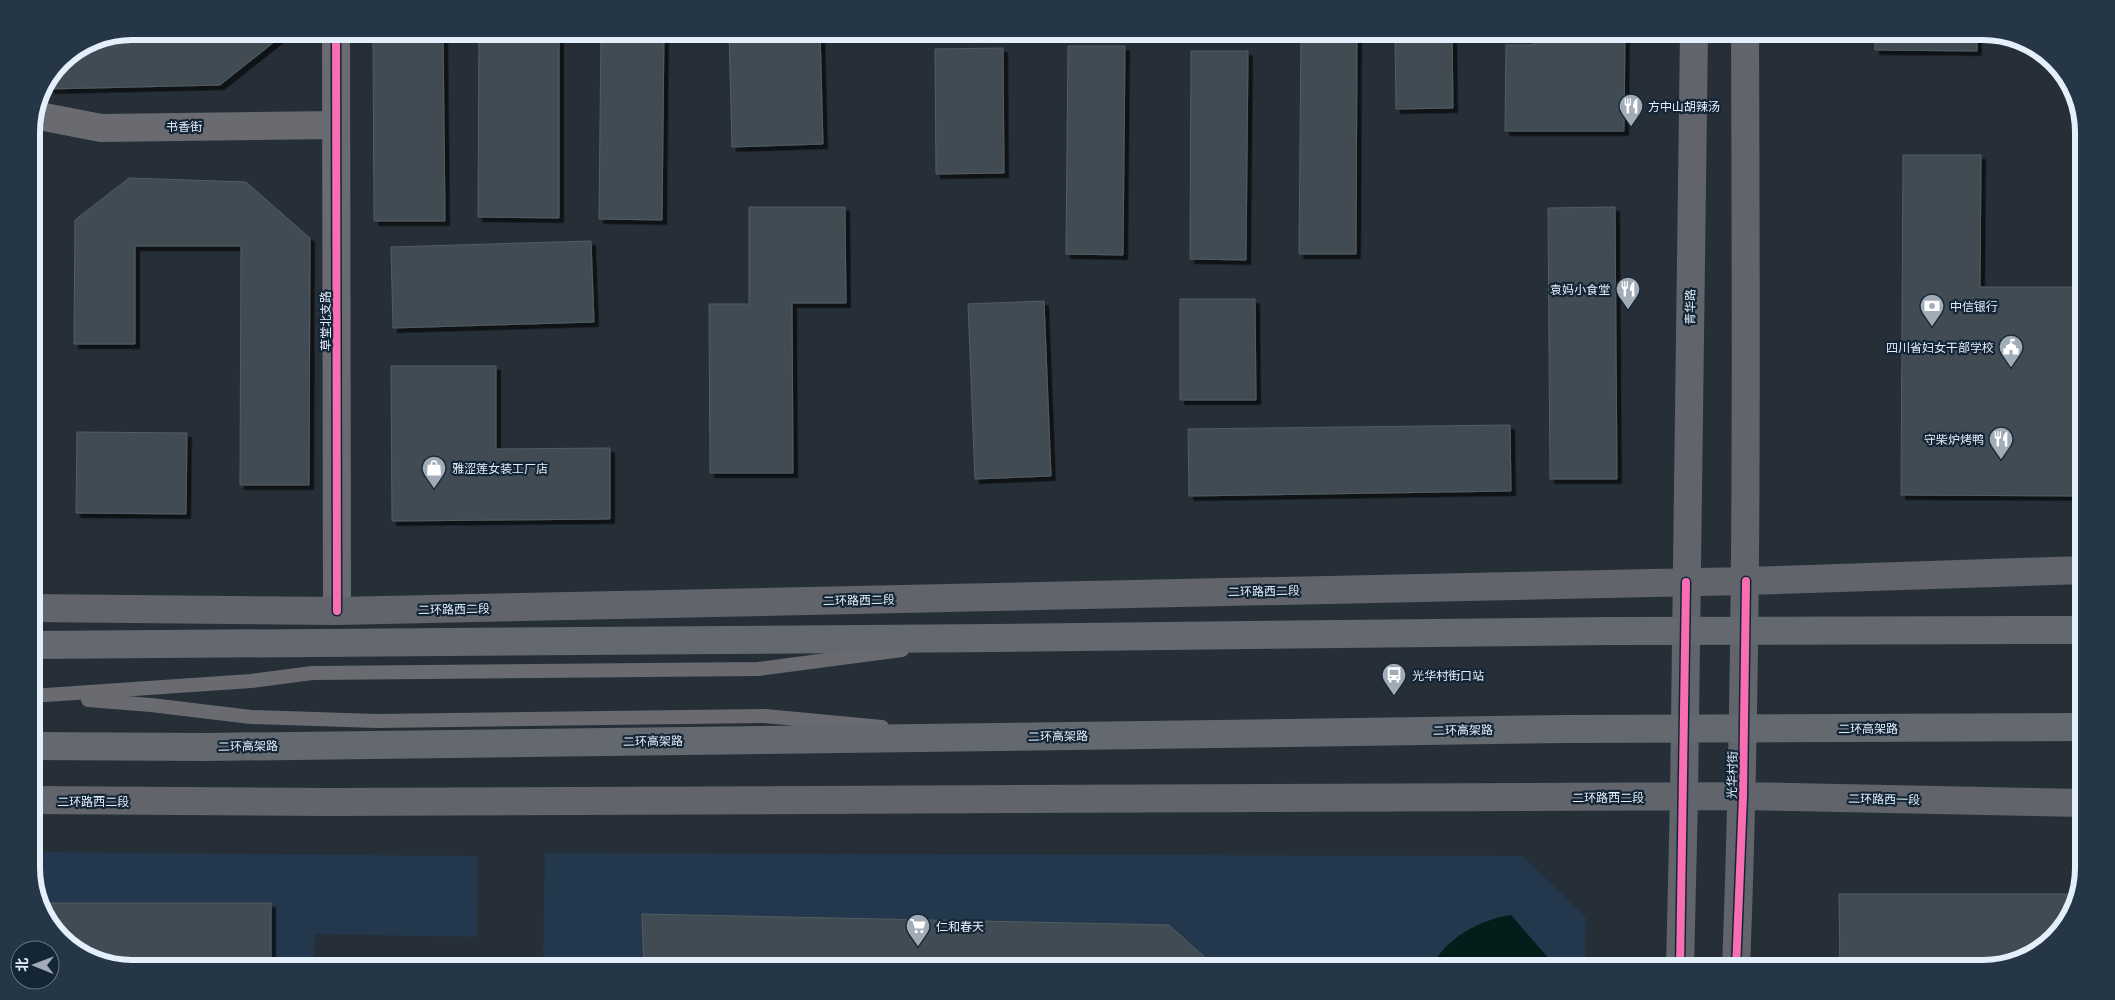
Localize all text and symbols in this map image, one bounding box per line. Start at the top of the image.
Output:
restaurant icon: 方中山胡辣汤 [1618,93,1644,127]
place label: 方中山胡辣汤 [1648,100,1720,113]
street label: 书香街 [166,120,202,133]
restaurant icon: 袁妈小食堂 [1615,276,1641,310]
place label: 袁妈小食堂 [1550,283,1610,296]
street label: 青华路 [1683,289,1697,325]
street label: 草堂北支路 [319,291,332,351]
bank icon: 中信银行 [1919,293,1945,327]
place label: 中信银行 [1950,300,1998,313]
public building icon: 四川省妇女干部学校 [1998,334,2024,368]
place label: 四川省妇女干部学校 [1886,341,1994,354]
restaurant icon: 守柴炉烤鸭 [1988,426,2014,460]
place label: 守柴炉烤鸭 [1924,433,1984,446]
shop icon: 雅涩莲女装工厂店 [421,455,447,489]
place label: 雅涩莲女装工厂店 [452,462,548,475]
street label: 二环路西二段 [1228,584,1300,598]
street label: 二环路西二段 [823,593,895,607]
street label: 二环路西二段 [418,602,490,616]
bus stop icon: 光华村街口站 [1381,662,1407,696]
place label: 光华村街口站 [1412,669,1484,682]
street label: 二环高架路 [1838,722,1898,735]
street label: 二环高架路 [1433,723,1493,737]
street label: 二环高架路 [1028,729,1088,743]
street label: 二环高架路 [623,734,683,748]
street label: 二环高架路 [218,739,278,753]
street label: 光华村街 [1725,751,1739,799]
street label: 二环路西二段 [1572,791,1644,804]
street label: 二环路西一段 [1848,792,1920,806]
street label: 二环路西二段 [57,795,129,808]
supermarket icon: 仁和春天 [905,913,931,947]
place label: 仁和春天 [936,920,984,933]
north arrow [10,940,60,990]
text: 北 [14,958,30,972]

